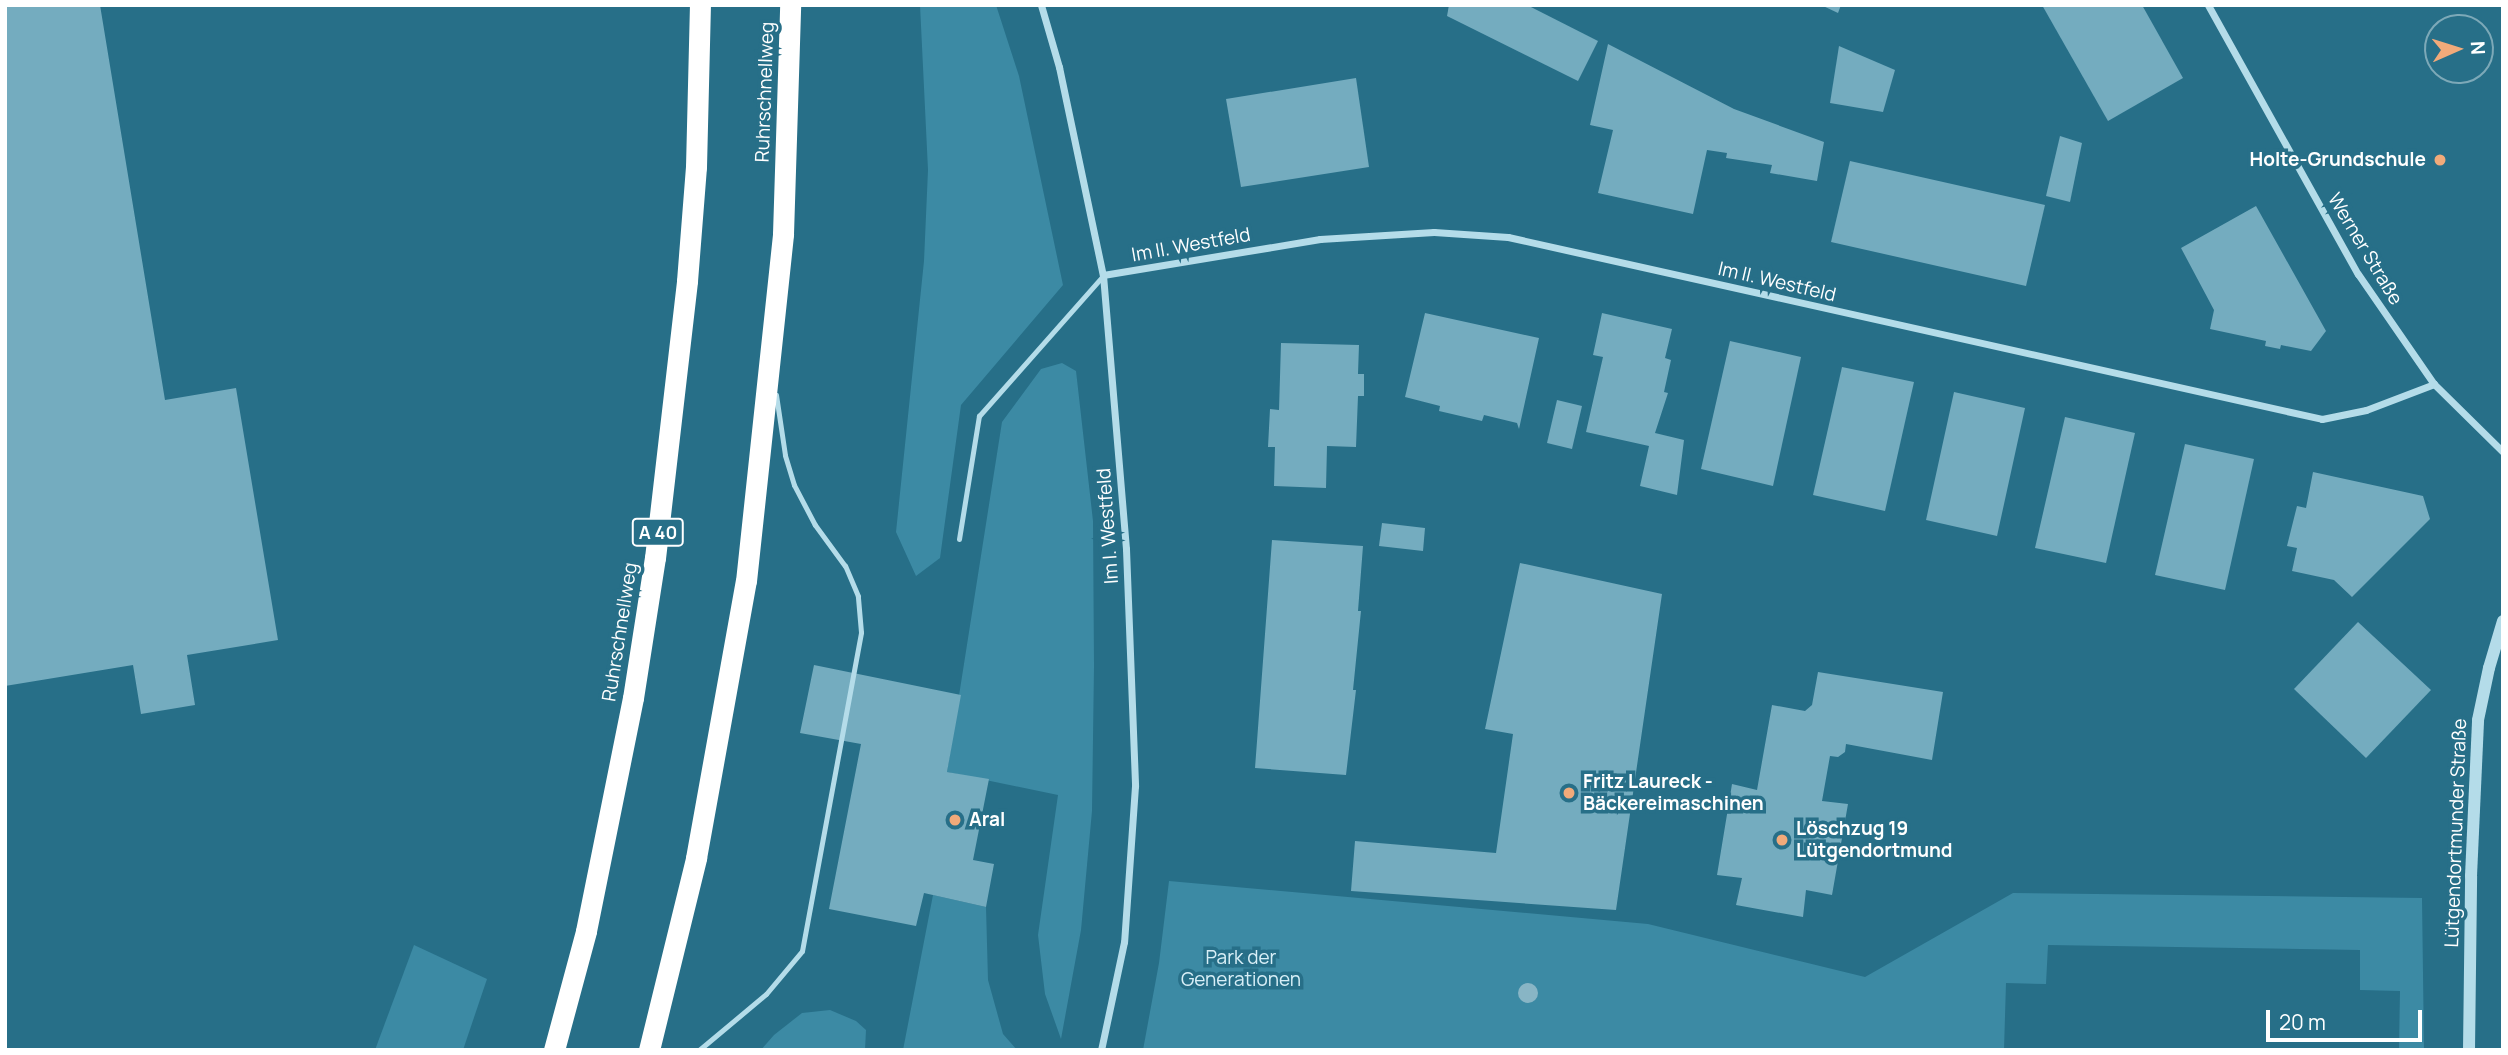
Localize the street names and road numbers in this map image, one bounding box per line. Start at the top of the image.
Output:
street label: Ruhrschnellweg [751,21,779,163]
street label: Werner Straße [2323,189,2407,309]
street label: Im II. Westfeld [1130,223,1252,267]
street label: Im II. Westfeld [1716,257,1838,307]
street label: Im I. Westfeld [1093,467,1123,585]
road number: A 40 [632,518,684,546]
street label: Ruhrschnellweg [598,561,642,703]
street label: Lütgendortmunder Straße [2441,718,2471,948]

